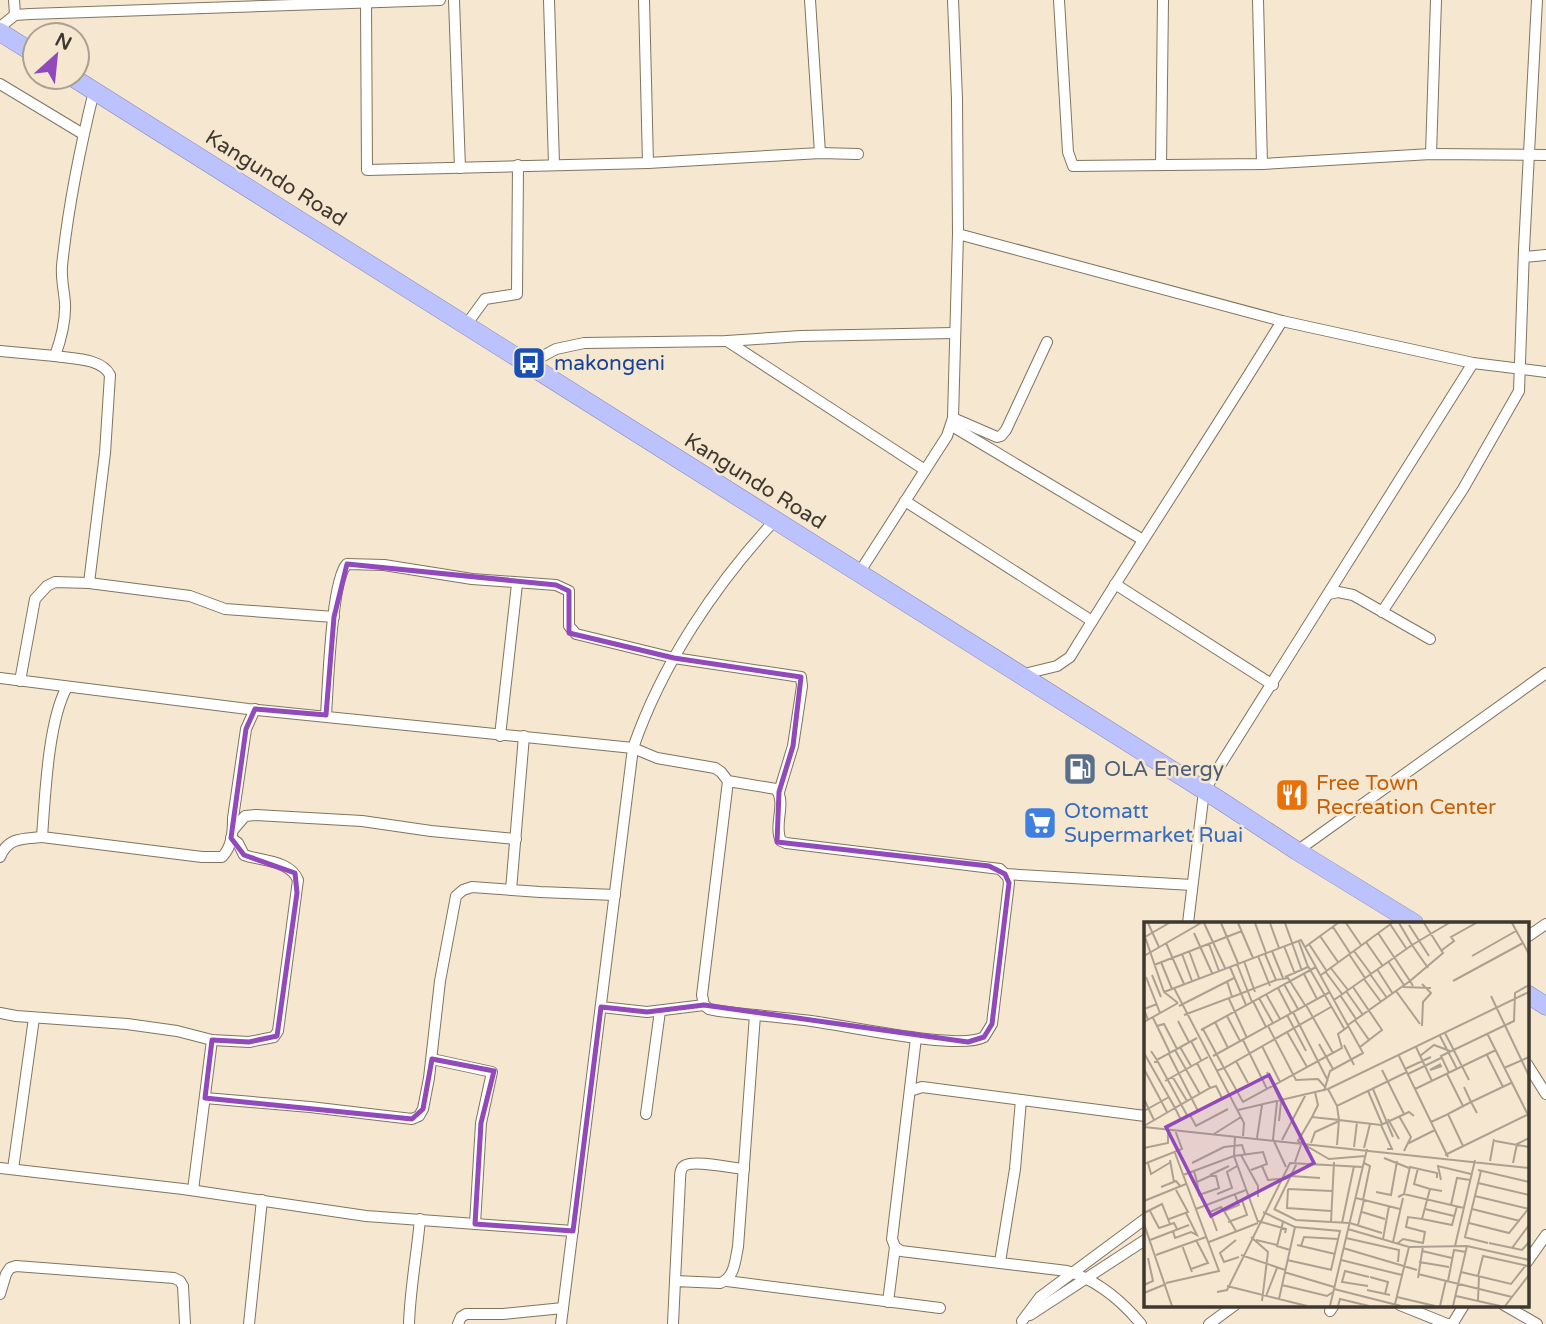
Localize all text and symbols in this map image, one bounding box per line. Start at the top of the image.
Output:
north arrow [21,21,91,91]
text: N [51,28,75,55]
street label: Kangundo Road [201,125,351,232]
bus stop icon: makongeni [510,344,548,382]
place label: makongeni [554,351,665,376]
street label: Kangundo Road [680,428,830,535]
fuel station icon: OLA Energy [1061,750,1099,788]
place label: OLA Energy [1104,757,1224,782]
place label: Free Town Recreation Center [1316,771,1496,820]
restaurant icon: Free Town Recreation Center [1273,776,1311,814]
place label: Otomatt Supermarket Ruai [1064,799,1243,848]
supermarket icon: Otomatt Supermarket Ruai [1021,804,1059,842]
inset map [1144,922,1528,1306]

